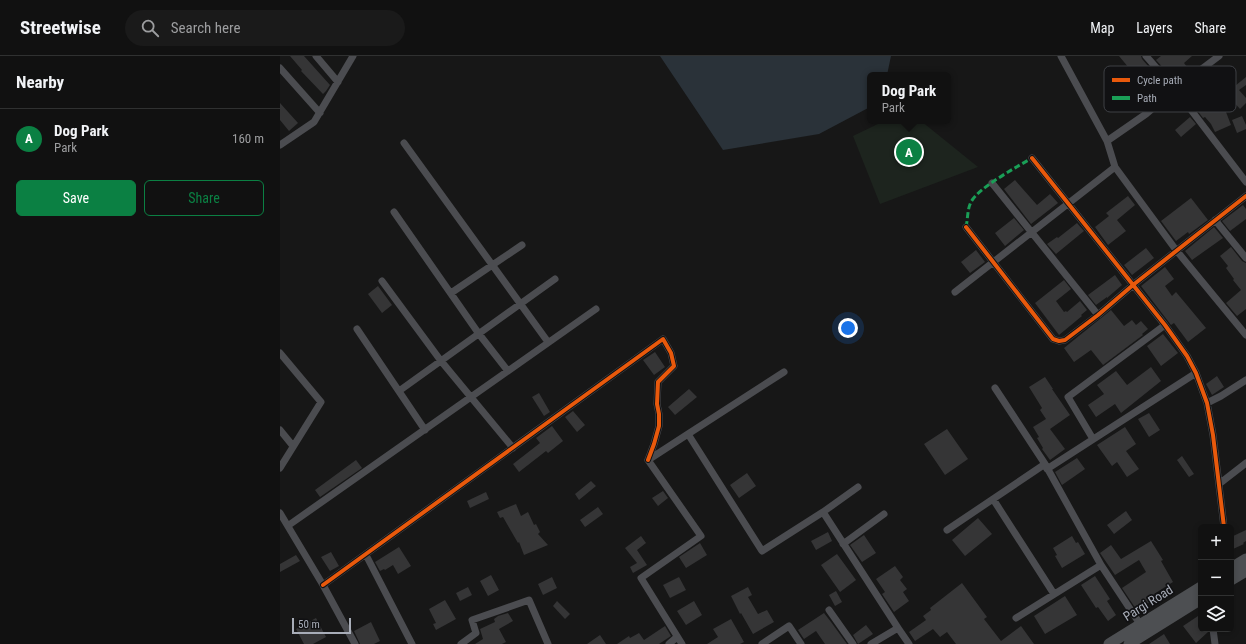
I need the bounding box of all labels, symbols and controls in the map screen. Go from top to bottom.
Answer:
search box [125,10,405,46]
text: Streetwise [20,16,101,39]
icon: search [139,17,161,39]
text: Search here [171,19,241,37]
text: Map [1090,20,1114,36]
text: Layers [1136,20,1173,36]
text: Share [1195,20,1226,36]
legend [1104,66,1236,112]
text: Nearby [16,72,64,92]
popup [867,72,951,124]
text: Cycle path [1137,74,1182,87]
text: Dog Park [882,82,936,100]
text: Path [1137,92,1157,105]
text: Park [882,100,905,115]
text: Dog Park [54,122,109,140]
text: A [25,131,33,146]
text: 160 m [232,131,264,146]
pin: A [896,137,922,167]
text: Park [54,140,77,155]
button: Save [16,180,136,216]
button: Share [144,180,264,216]
your location [838,318,858,338]
map controls [1198,524,1234,632]
button: + [1198,524,1234,560]
button: − [1198,560,1234,596]
street label: Pargi Road [1120,582,1176,624]
button: layers [1198,596,1234,632]
scale bar [292,616,351,635]
text: 50 m [298,618,320,631]

